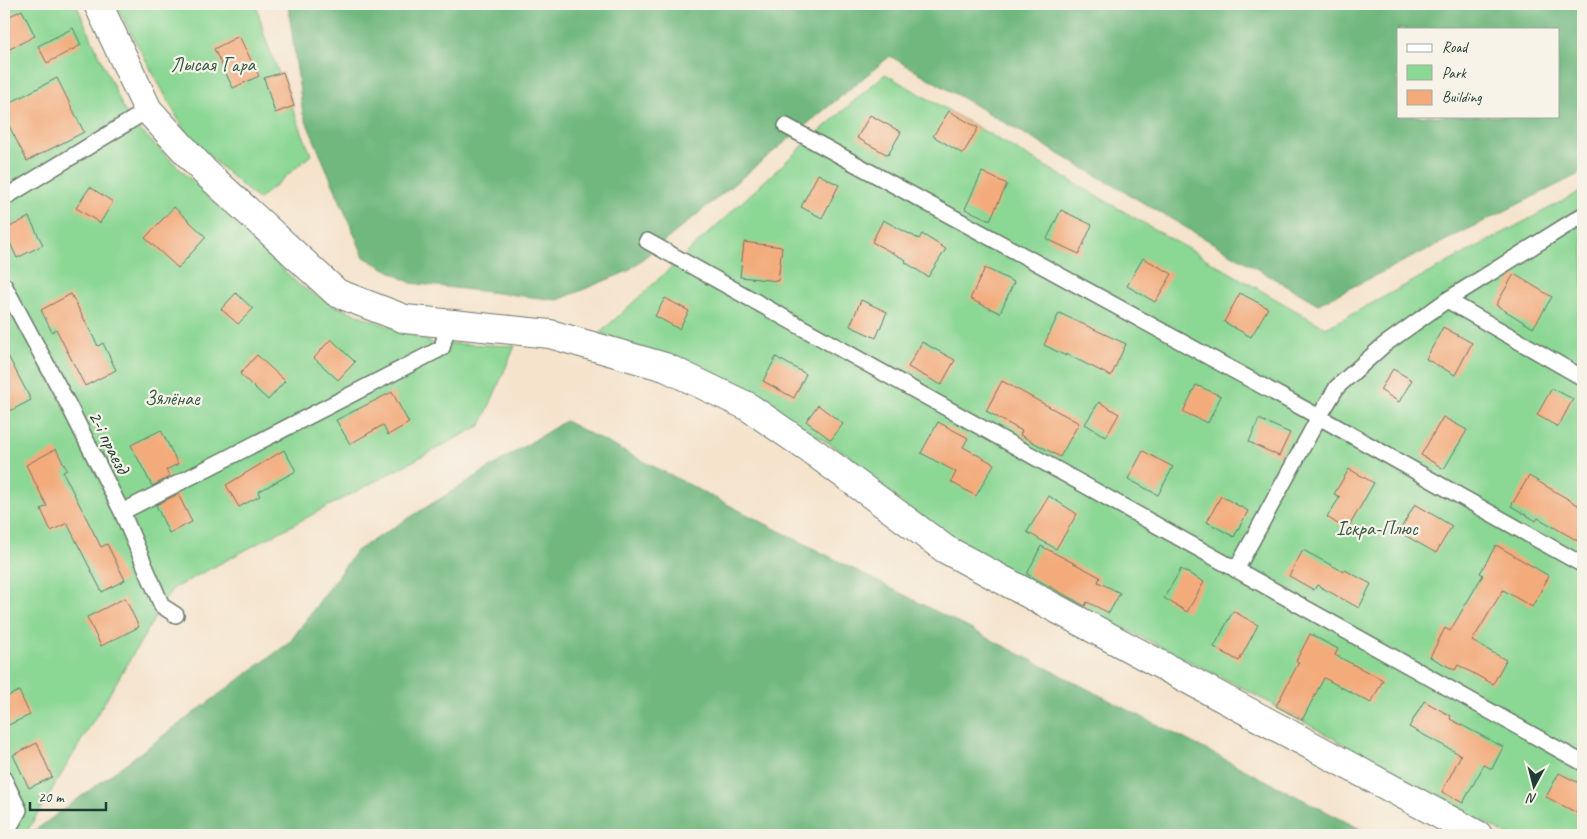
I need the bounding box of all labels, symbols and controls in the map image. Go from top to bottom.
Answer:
legend [1397,28,1560,118]
text: Road [1442,38,1469,57]
park label: Лысая Гара [171,52,256,77]
text: Park [1442,64,1467,83]
text: Building [1442,88,1482,107]
park label: Зялёнае [144,386,201,411]
street label: 2-і праезд [83,406,136,479]
park label: Іскра-Плюс [1336,516,1419,541]
north arrow [1510,762,1560,812]
scale bar [30,779,106,811]
text: 20 m [38,788,65,807]
text: N [1525,789,1538,807]

